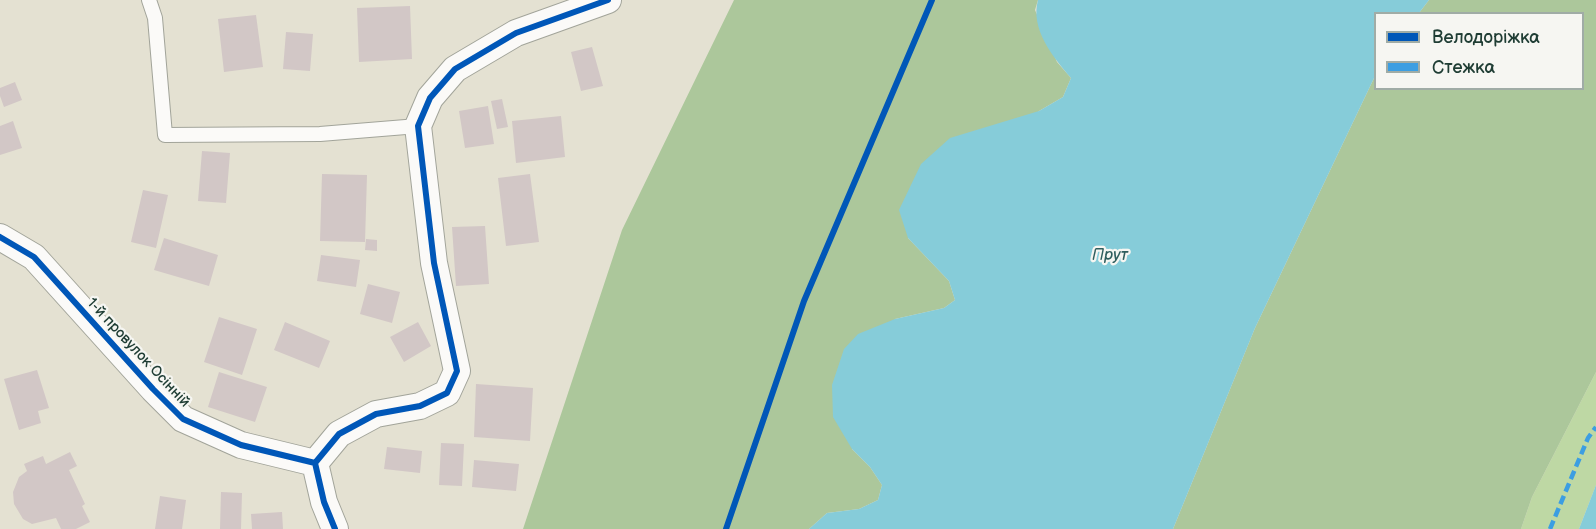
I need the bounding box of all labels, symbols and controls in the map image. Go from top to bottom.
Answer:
legend [1374,12,1584,90]
text: Велодоріжка [1432,27,1540,48]
text: Стежка [1432,57,1495,78]
water label: Прут [1092,246,1128,266]
street label: 1-й провулок Осінній [83,295,193,411]

